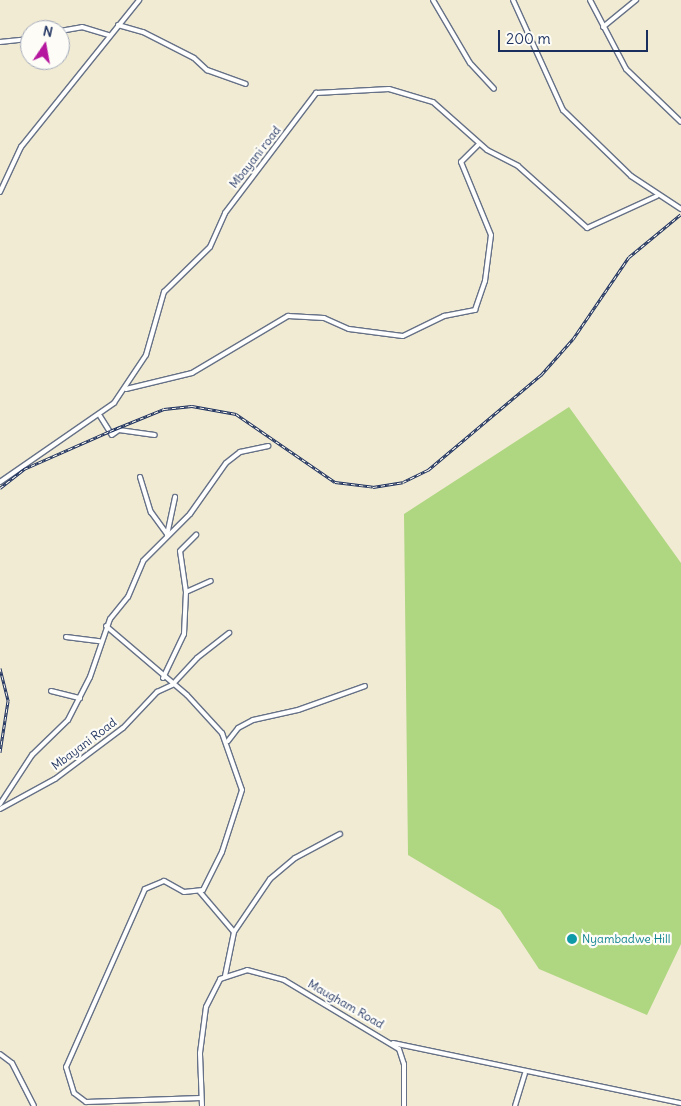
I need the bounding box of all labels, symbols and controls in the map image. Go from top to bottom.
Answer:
north arrow [20,20,70,70]
scale bar [501,20,651,52]
text: N [41,21,55,41]
text: 200 m [506,29,551,48]
street label: Mbayani road [226,123,284,191]
street label: Mbayani Road [49,715,119,773]
place label: Nyambadwe Hill [582,932,670,946]
marker: Nyambadwe Hill [566,933,578,945]
street label: Maugham Road [305,976,387,1032]

